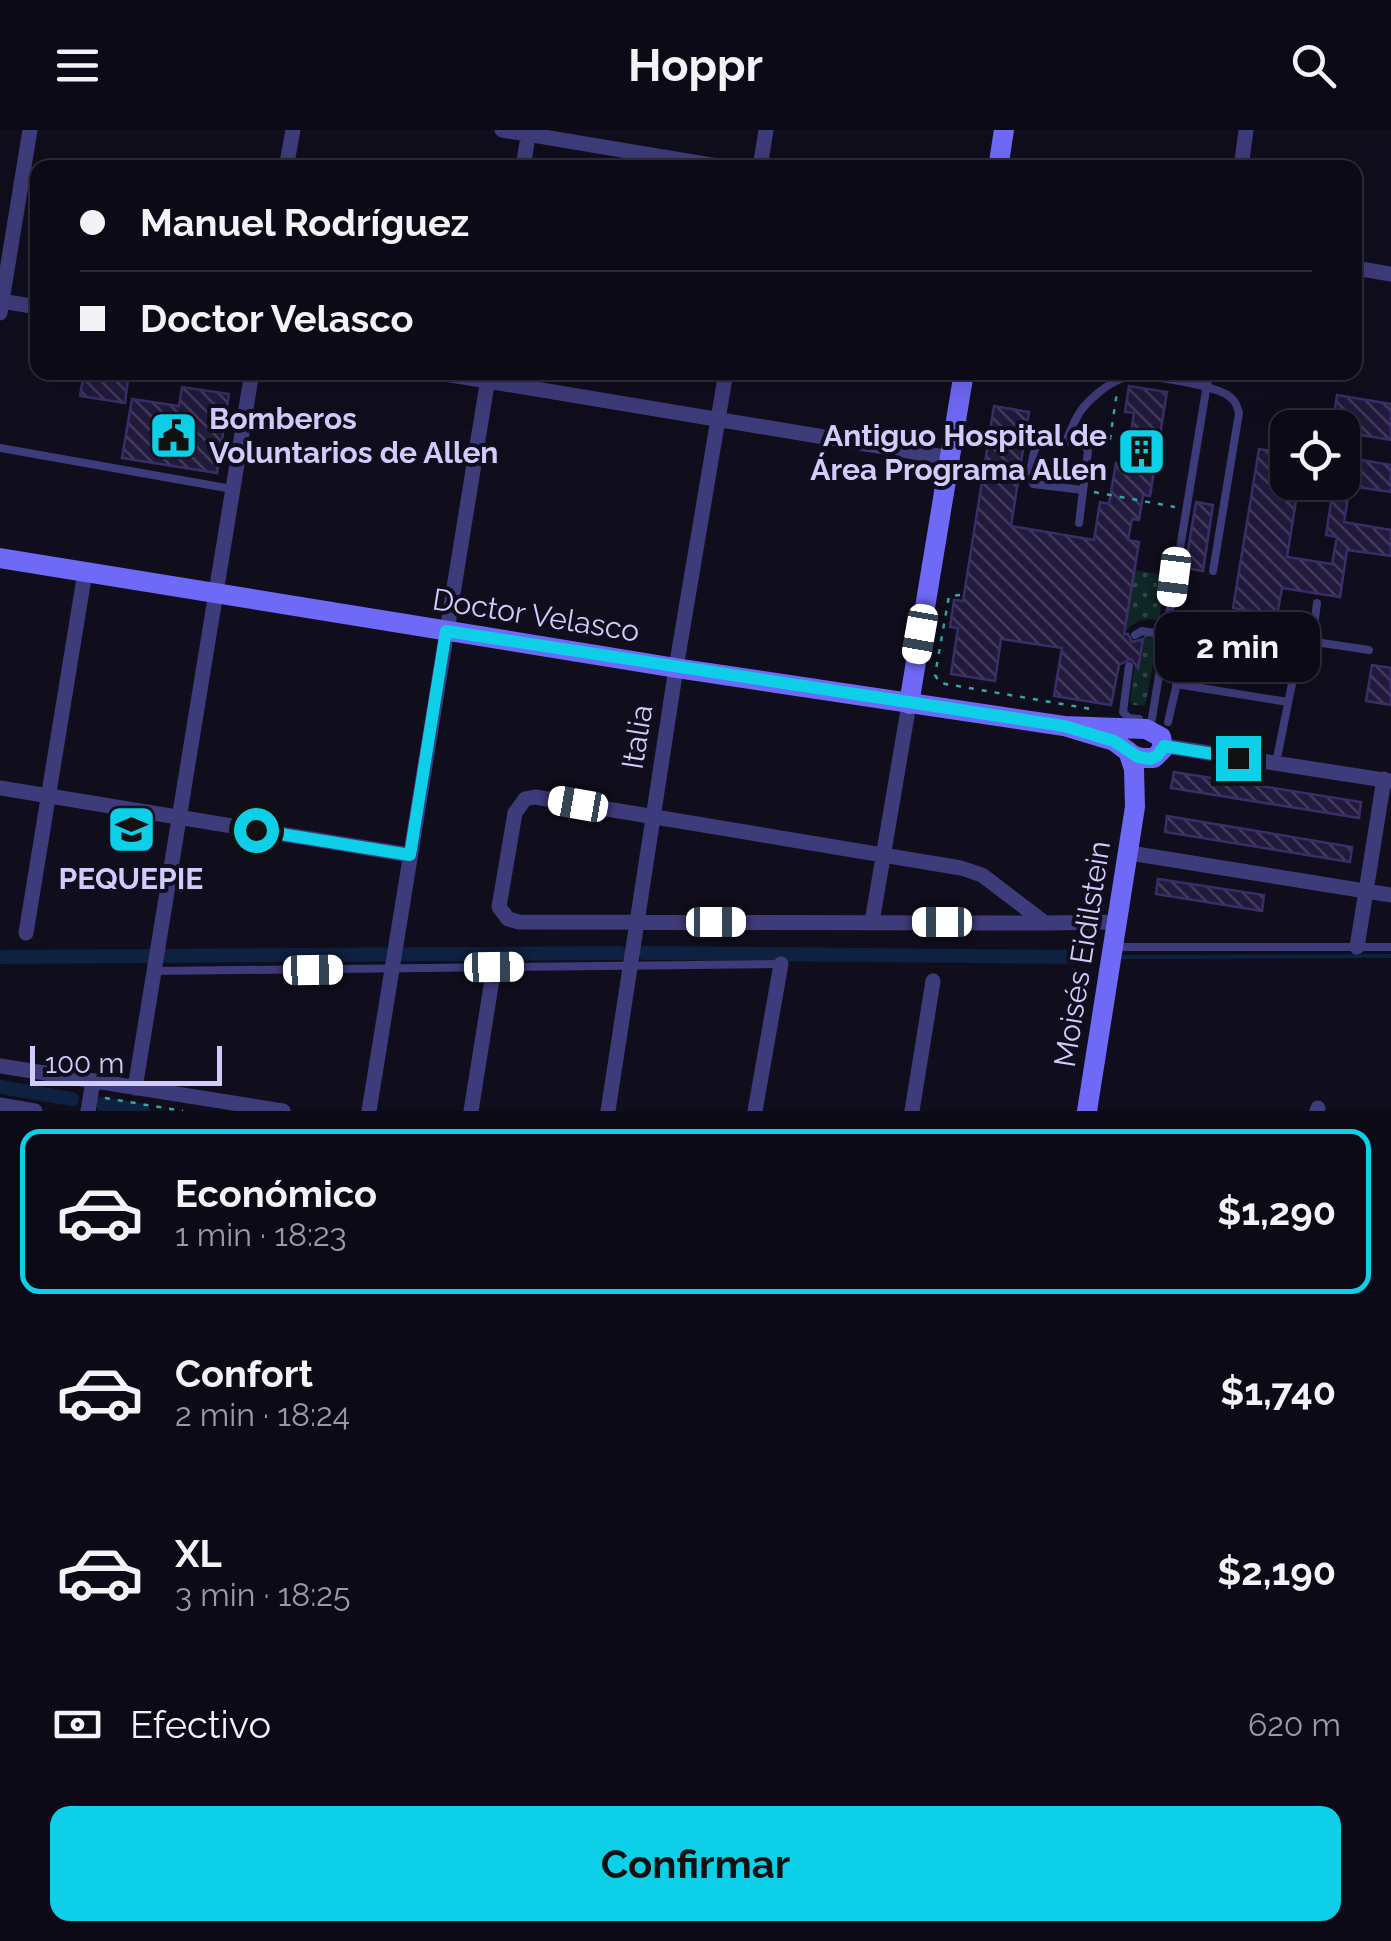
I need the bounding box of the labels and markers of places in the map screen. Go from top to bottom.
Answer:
place label: Bomberos Voluntarios de Allen [209,401,499,470]
public building icon: Bomberos Voluntarios de Allen [148,409,200,461]
place label: Antiguo Hospital de Área Programa Allen [810,418,1107,487]
building icon: Antiguo Hospital de Área Programa Allen [1116,426,1168,478]
school or university icon: PEQUEPIE [105,803,157,855]
place label: PEQUEPIE [59,861,203,896]

